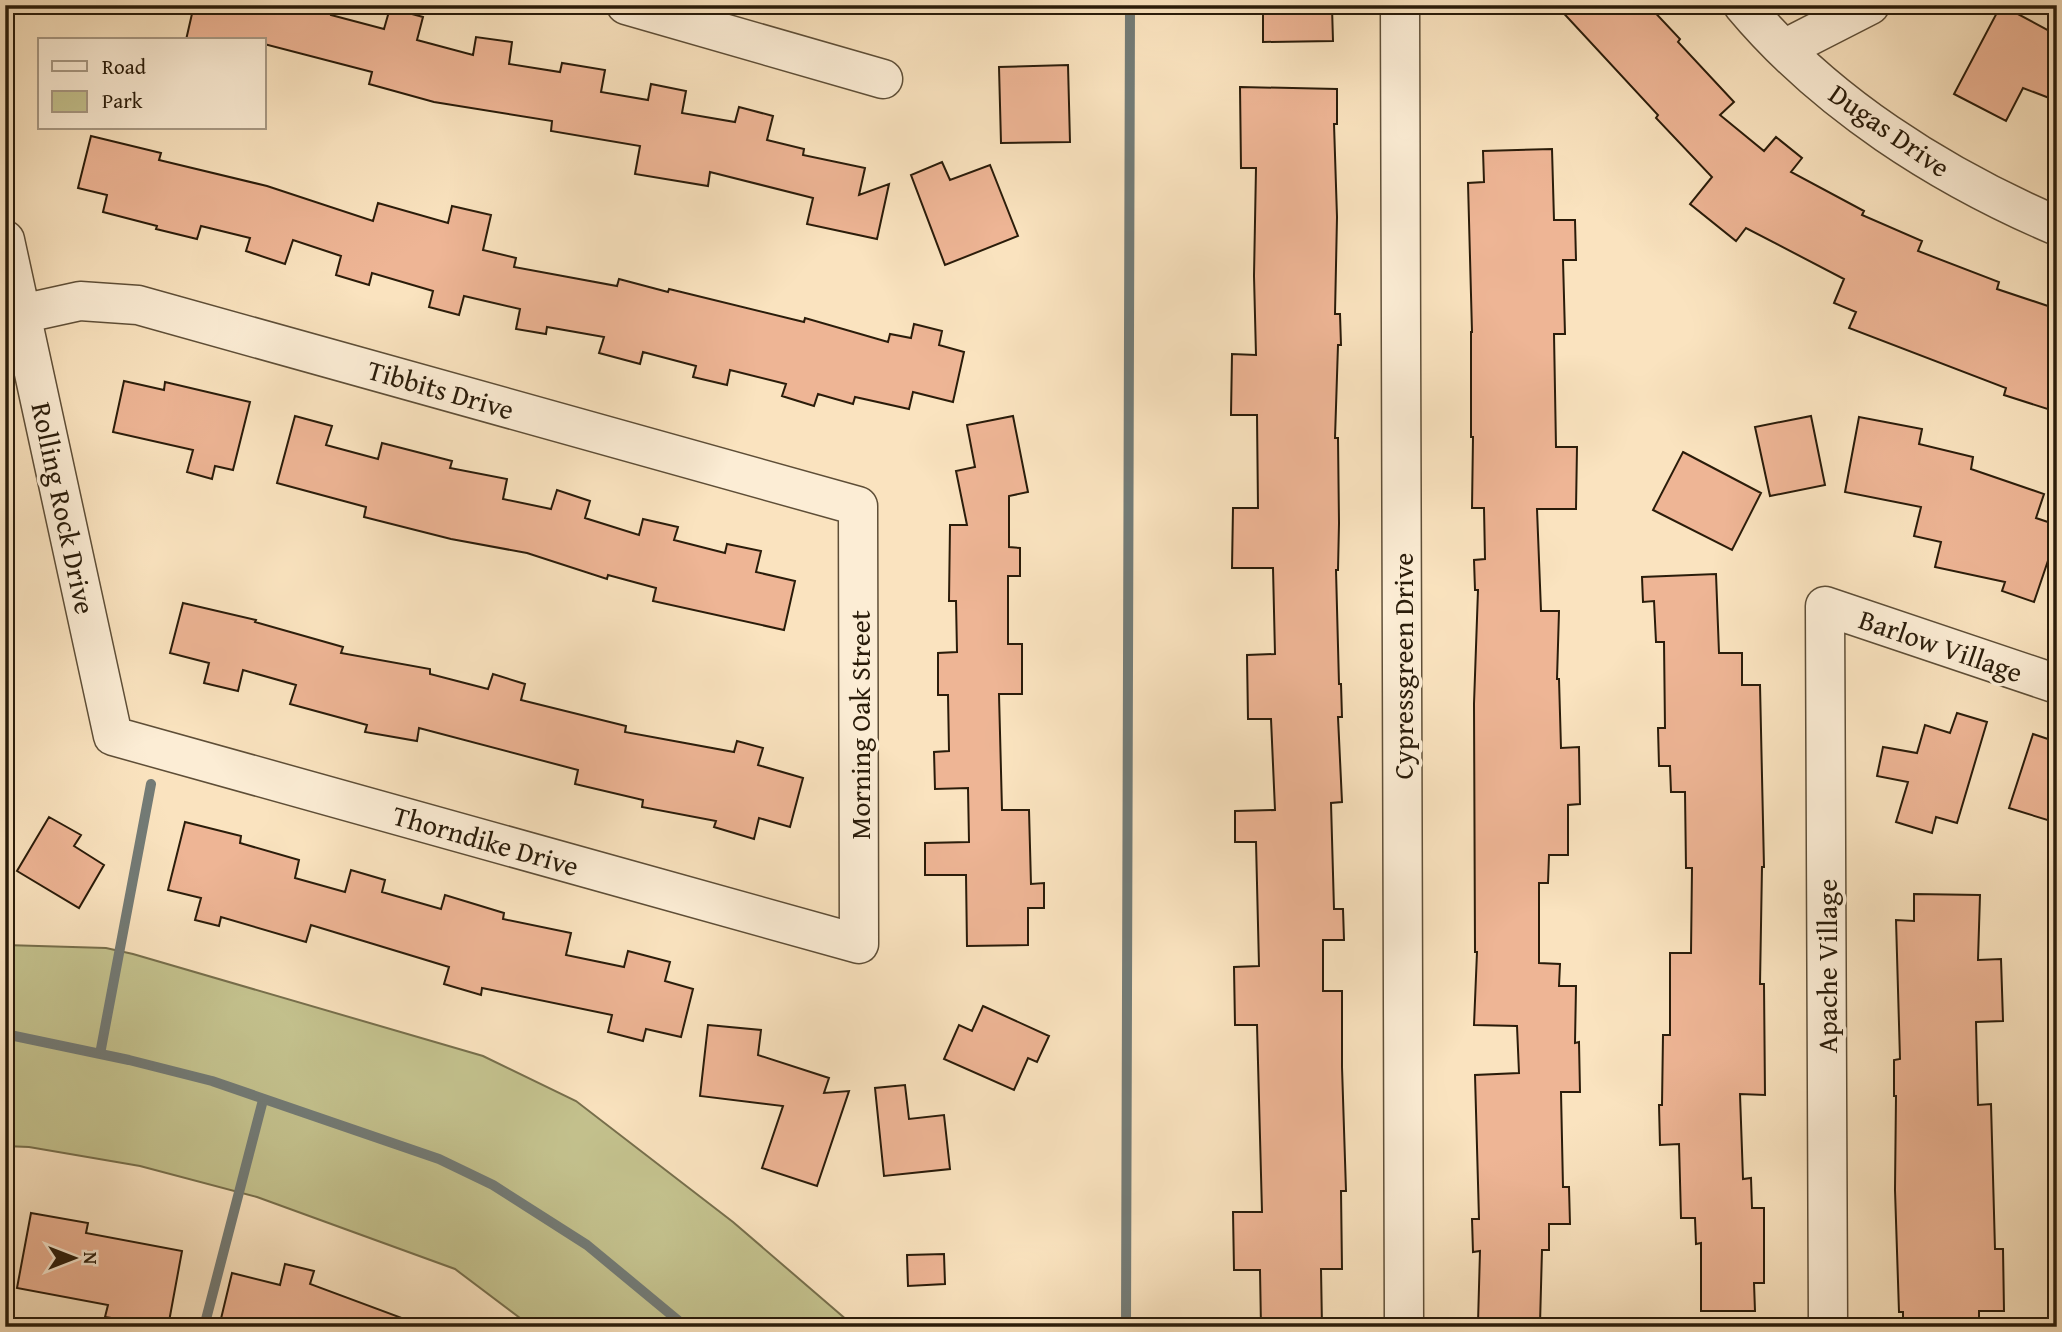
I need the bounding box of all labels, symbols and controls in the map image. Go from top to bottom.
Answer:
legend [38,38,266,130]
text: Road [102,51,147,82]
street label: Dugas Drive [1821,73,1959,187]
text: Park [102,85,143,116]
street label: Tibbits Drive [363,349,519,429]
street label: Rolling Rock Drive [22,398,106,618]
street label: Cypressgreen Drive [1382,553,1423,779]
street label: Barlow Village [1854,598,2028,692]
street label: Morning Oak Street [839,610,880,840]
street label: Thorndike Drive [388,794,584,886]
street label: Apache Village [1806,879,1847,1053]
north arrow [38,1224,108,1294]
text: N [77,1252,105,1265]

